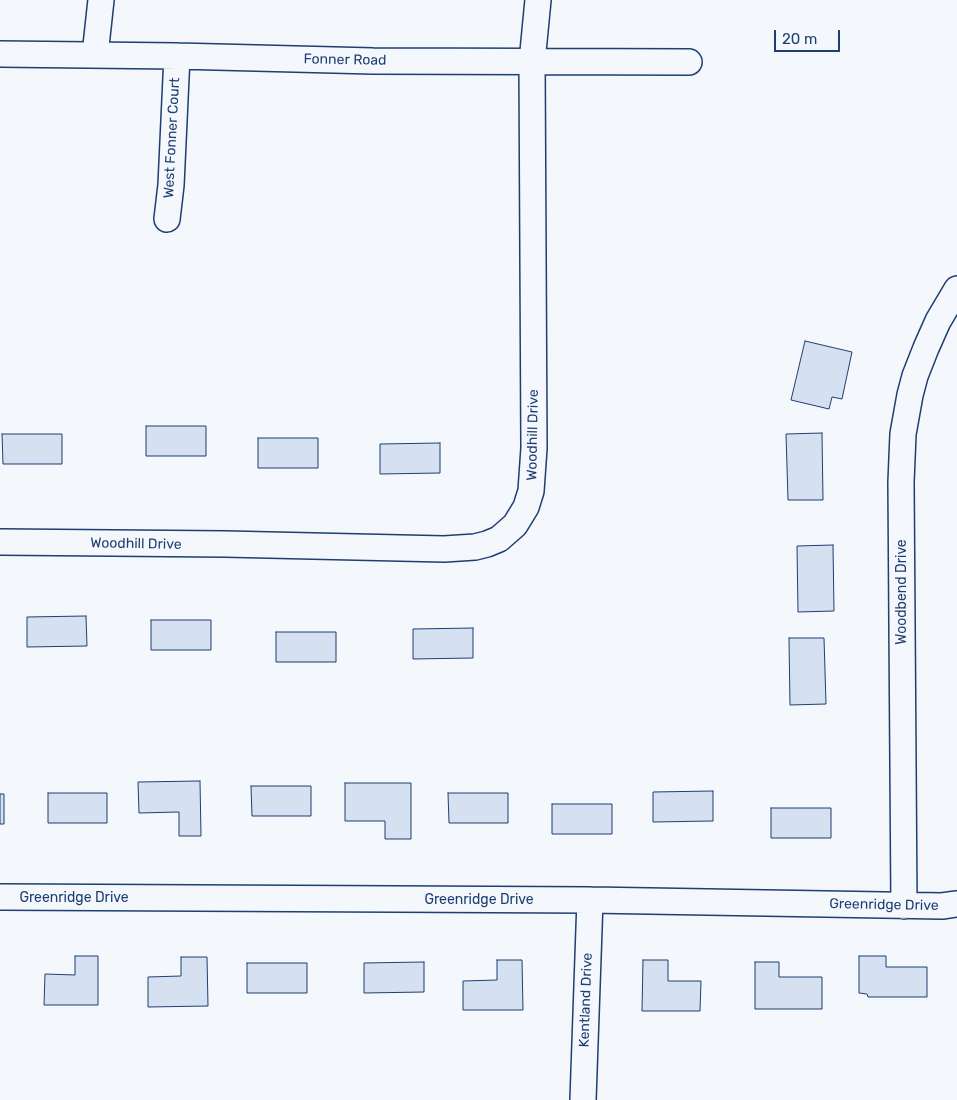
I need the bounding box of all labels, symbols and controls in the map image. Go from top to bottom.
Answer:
scale bar [777,20,843,52]
text: 20 m [782,30,817,48]
street label: Fonner Road [303,51,387,69]
street label: West Fonner Court [160,77,184,199]
street label: Woodhill Drive [524,389,542,481]
street label: Woodhill Drive [90,535,182,553]
street label: Woodbend Drive [894,539,910,645]
street label: Greenridge Drive [19,890,129,906]
street label: Greenridge Drive [424,892,534,908]
street label: Greenridge Drive [829,896,939,914]
street label: Kentland Drive [576,952,596,1048]

